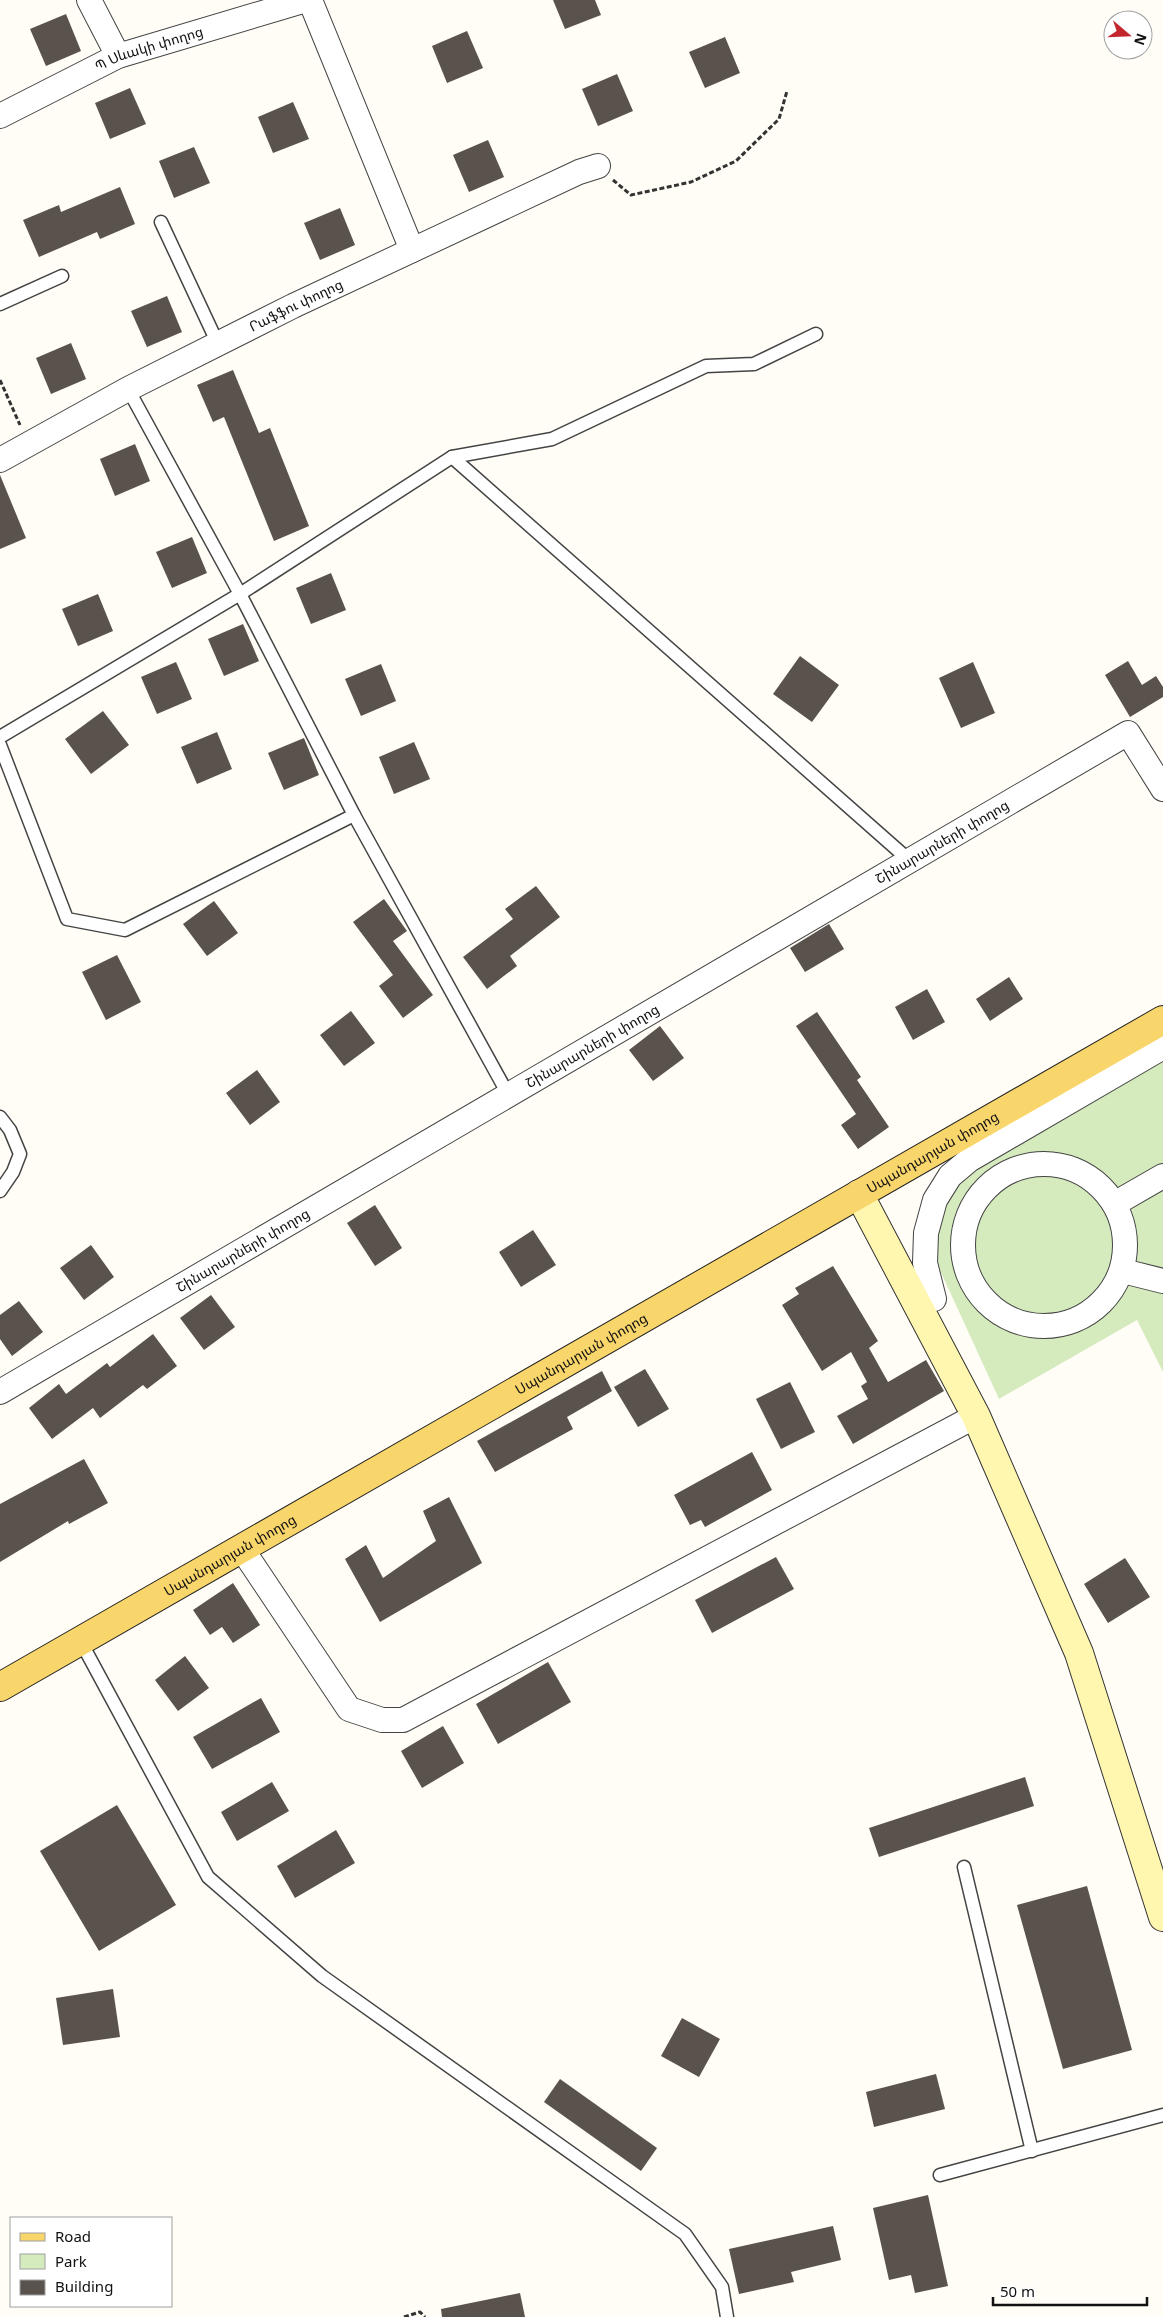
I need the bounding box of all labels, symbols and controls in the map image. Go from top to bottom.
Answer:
north arrow [1103,10,1153,60]
street label: Պ Սևակի փողոց [91,21,205,75]
text: N [1130,31,1152,48]
street label: Րաֆֆու փողոց [246,274,346,336]
street label: Շինարարների փողոց [871,795,1012,888]
street label: Շինարարների փողոց [522,999,662,1092]
street label: Սպանդարյան փողոց [863,1106,1002,1197]
street label: Շինարարների փողոց [172,1203,313,1296]
street label: Սպանդարյան փողոց [511,1308,650,1399]
street label: Սպանդարյան փողոց [160,1509,299,1600]
legend [10,2217,172,2307]
text: Road [55,2226,91,2246]
text: Park [55,2251,87,2271]
scale bar [993,2274,1147,2306]
text: Building [55,2276,113,2296]
text: 50 m [1000,2281,1035,2301]

